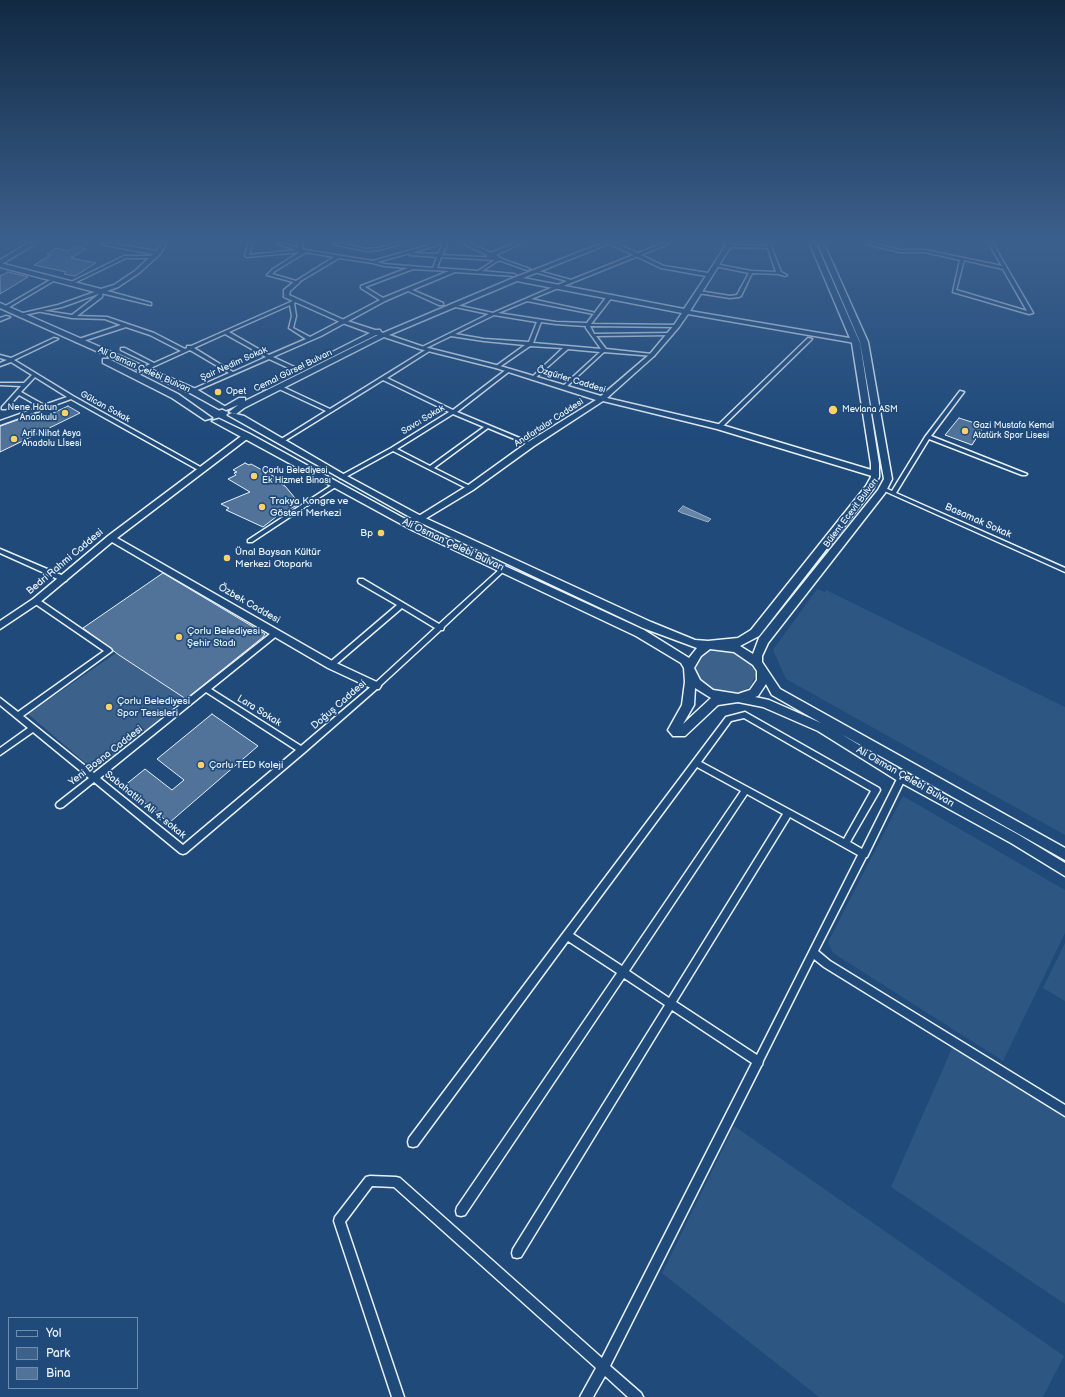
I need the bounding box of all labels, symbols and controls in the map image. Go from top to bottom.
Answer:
street label: Şair Nedim Sokak [199,344,269,384]
street label: Ali Osman Çelebi Bulvarı [96,345,192,395]
street label: Cemal Gürsel Bulvarı [252,347,334,395]
street label: Özgürler Caddesi [535,364,607,396]
marker: Opet [213,387,223,397]
place label: Opet [226,387,246,397]
street label: Gülcan Sokak [78,389,132,425]
street label: Anafartalar Caddesi [512,397,586,449]
place label: Nene Hatun Anaokulu [8,403,57,424]
street label: Savcı Sokak [399,403,447,437]
marker: Mevlana ASM [827,404,839,416]
place label: Mevlana ASM [842,405,898,415]
marker: Nene Hatun Anaokulu [60,408,70,418]
place label: Gazi Mustafa Kemal Atatürk Spor Lisesi [973,421,1054,442]
marker: Gazi Mustafa Kemal Atatürk Spor Lisesi [960,426,970,436]
place label: Arif Nihat Asya Anadolu Lİsesi [22,429,82,450]
marker: Arif Nihat Asya Anadolu Lİsesi [9,434,19,444]
place label: Çorlu Belediyesi Ek Hizmet Binası [262,466,331,487]
marker: Çorlu Belediyesi Ek Hizmet Binası [249,471,259,481]
street label: Bülent Ecevit Bulvarı [821,476,881,550]
place label: Trakya Kongre ve Gösteri Merkezi [270,495,348,518]
street label: Basamak Sokak [943,501,1013,541]
marker: Trakya Kongre ve Gösteri Merkezi [257,502,267,512]
street label: Ali Osman Çelebi Bulvarı [400,516,506,574]
street label: Bedri Rahmi Caddesi [24,526,106,598]
place label: Bp [360,527,373,539]
marker: Bp [376,528,386,538]
place label: Ünal Baysan Kültür Merkezi Otoparkı [235,546,321,570]
marker: Ünal Baysan Kültür Merkezi Otoparkı [222,553,232,563]
street label: Özbek Caddesi [216,581,282,627]
place label: Çorlu Belediyesi Şehir Stadı [187,625,260,648]
marker: Çorlu Belediyesi Şehir Stadı [174,632,184,642]
street label: Doğuş Caddesi [309,678,369,732]
street label: Lara Sokak [235,693,283,729]
place label: Çorlu Belediyesi Spor Tesisleri [117,695,190,718]
marker: Çorlu Belediyesi Spor Tesisleri [104,702,114,712]
street label: Yeni Bosna Caddesi [67,723,145,789]
street label: Ali Osman Çelebi Bulvarı [854,744,956,810]
place label: Çorlu TED Koleji [209,759,283,771]
marker: Çorlu TED Koleji [196,760,206,770]
street label: Sabahattin Ali 4. sokak [102,769,188,841]
legend [8,1317,138,1389]
text: Yol [46,1326,61,1341]
text: Park [46,1346,70,1361]
text: Bina [46,1366,71,1381]

